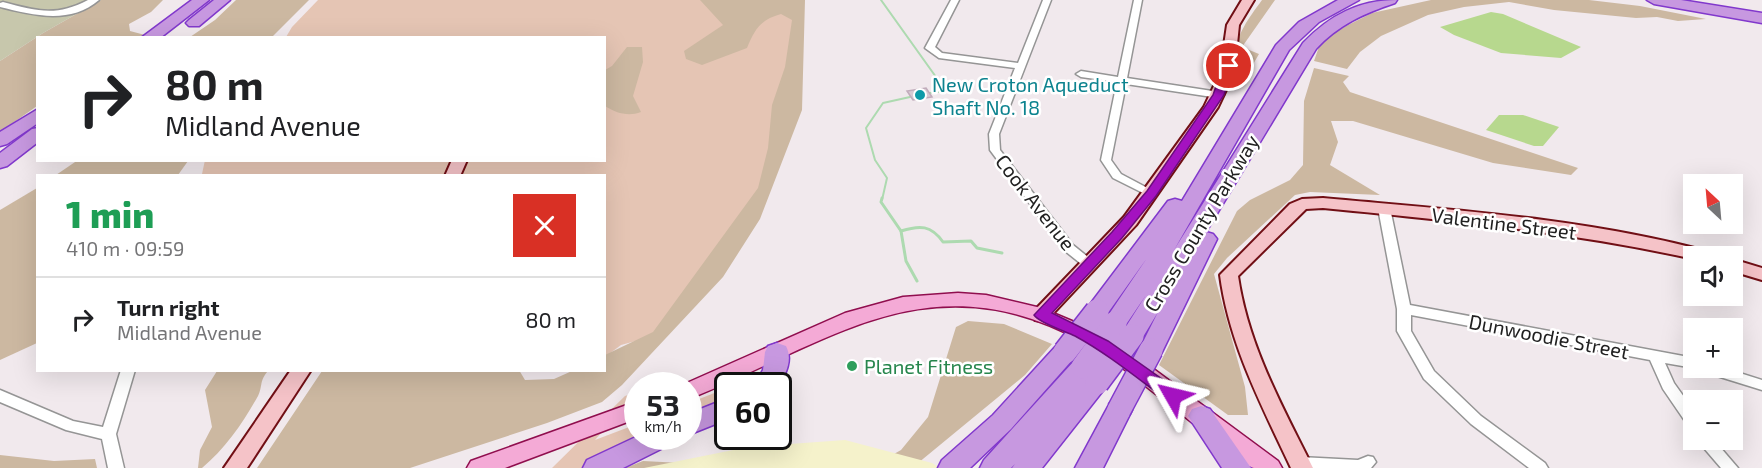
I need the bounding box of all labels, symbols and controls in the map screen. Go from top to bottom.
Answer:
pin [1203,40,1254,91]
icon: arrive [1212,49,1245,82]
text: 80 m [165,58,264,108]
icon: right [66,60,144,138]
place label: New Croton Aqueduct Shaft No. 18 [932,72,1129,119]
marker: New Croton Aqueduct Shaft No. 18 [913,88,927,102]
text: Midland Avenue [165,109,361,141]
street label: Cross County Parkway [1139,130,1264,316]
street label: Cook Avenue [991,149,1081,255]
north arrow [1683,174,1743,234]
map controls [1683,174,1743,450]
text: 1 min [66,192,154,235]
button: close [513,194,576,257]
street label: Valentine Street [1430,202,1578,244]
text: 410 m · 09:59 [66,236,184,260]
button: sound [1683,246,1743,306]
text: Turn right [117,294,219,320]
icon: right [66,303,99,336]
text: 80 m [525,306,576,332]
street label: Dunwoodie Street [1467,309,1631,363]
button: + [1683,318,1743,378]
text: Midland Avenue [117,320,262,344]
place label: Planet Fitness [864,354,993,378]
marker: Planet Fitness [845,359,859,373]
position arrow [1141,364,1205,428]
speed limit sign: 60 [714,372,792,450]
text: 53 [646,386,680,422]
button: − [1683,390,1743,450]
text: km/h [644,417,682,435]

